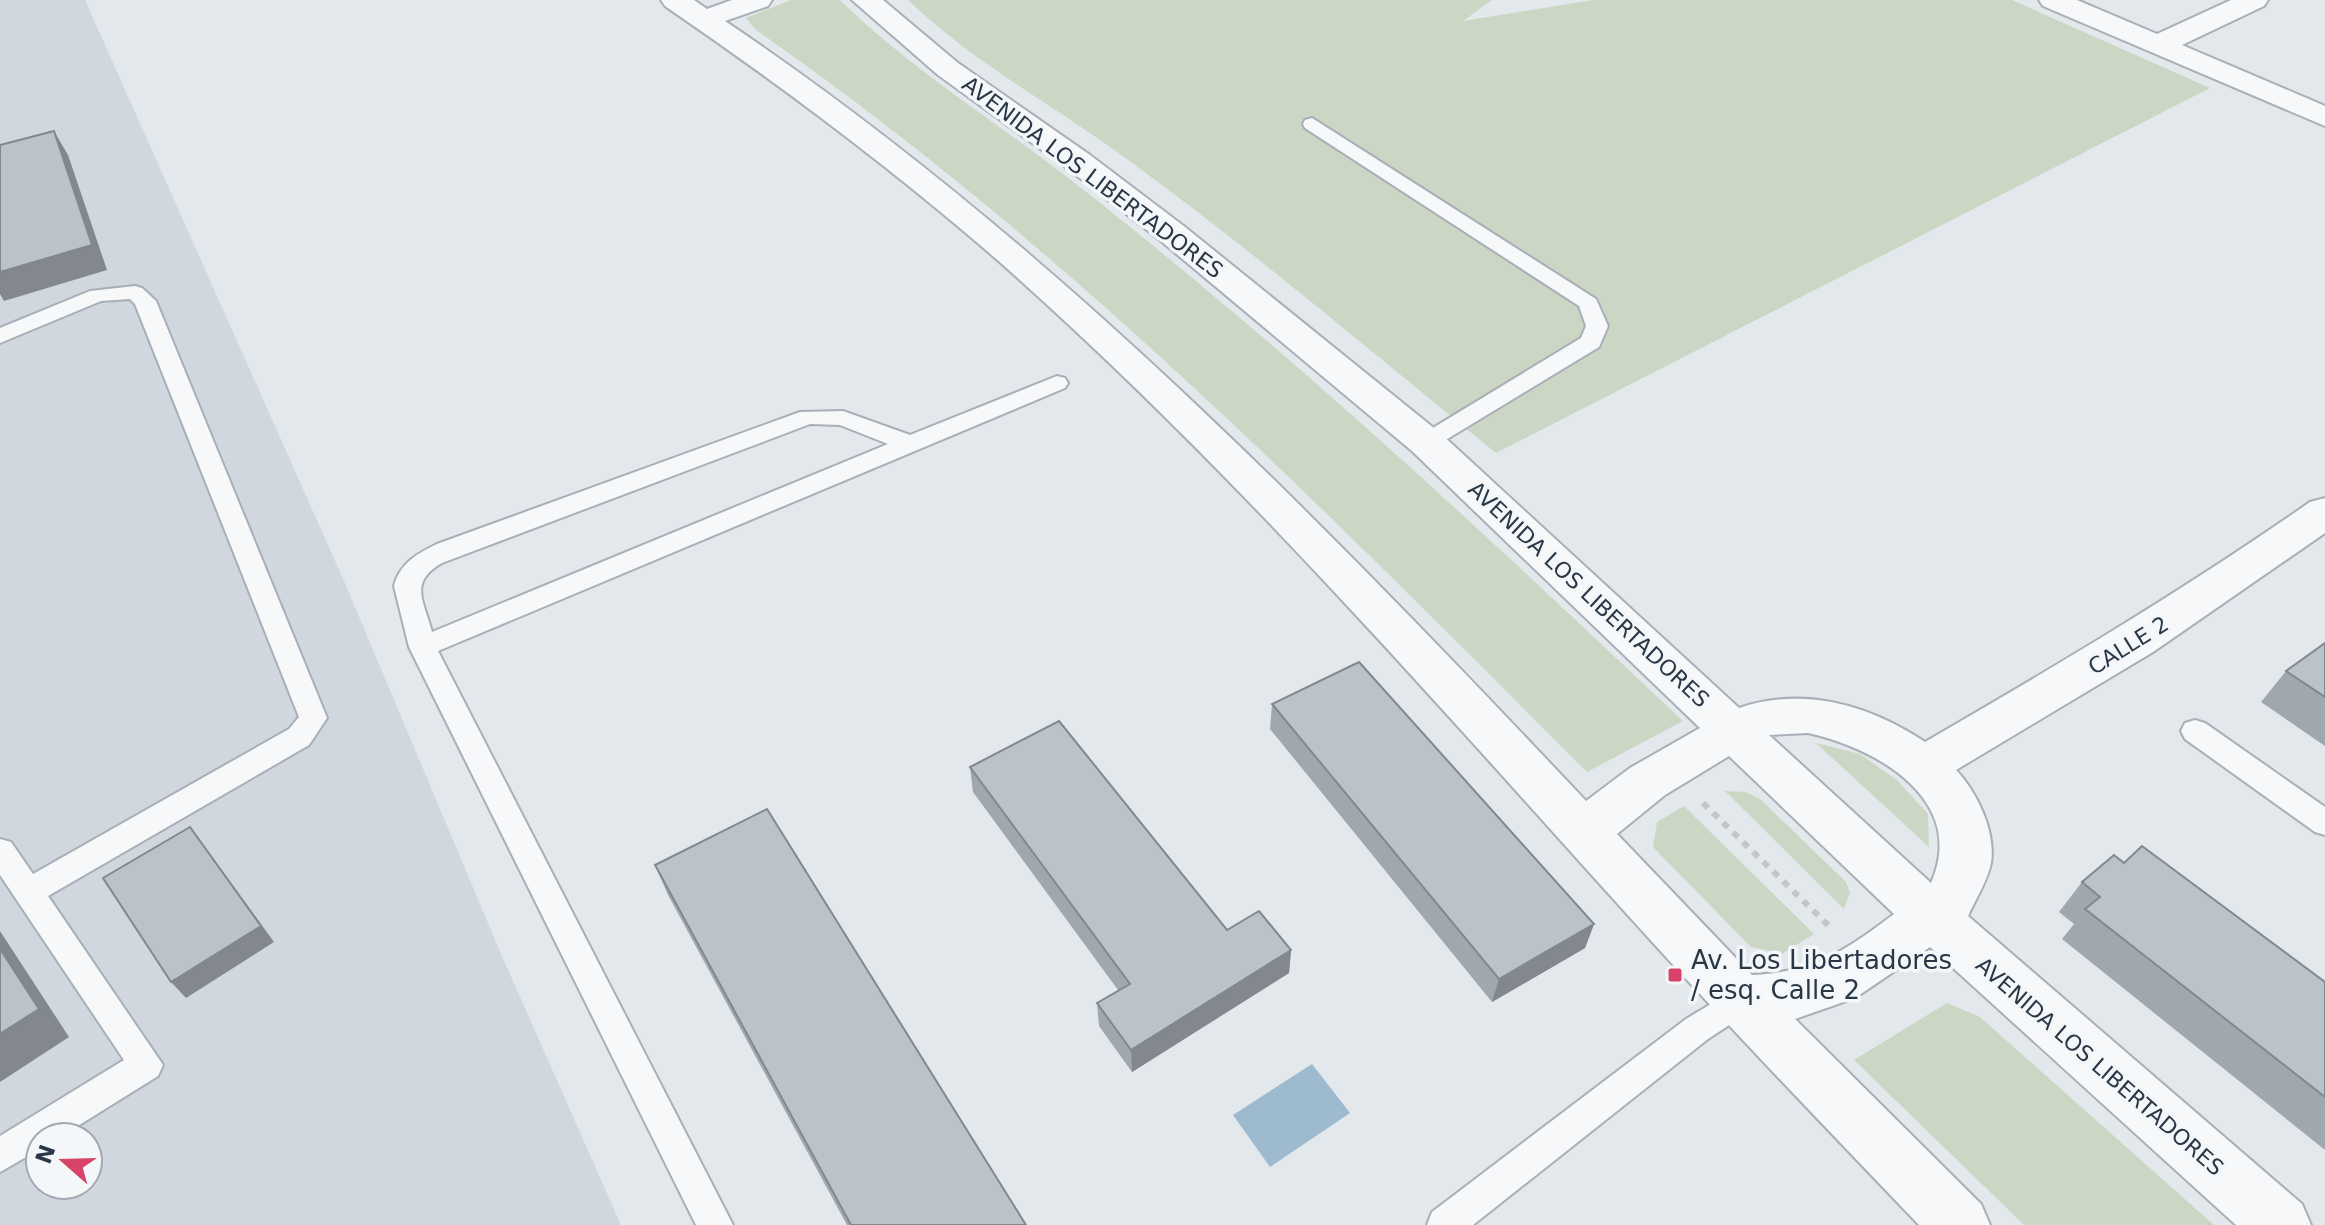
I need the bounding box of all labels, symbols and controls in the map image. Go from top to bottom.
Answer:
street label: AVENIDA LOS LIBERTADORES [958,71,1228,284]
street label: AVENIDA LOS LIBERTADORES [1463,476,1714,712]
street label: CALLE 2 [2084,611,2173,680]
place label: Av. Los Libertadores / esq. Calle 2 [1691,945,1952,1005]
street label: AVENIDA LOS LIBERTADORES [1971,952,2228,1181]
marker: Av. Los Libertadores / esq. Calle 2 [1666,966,1684,984]
north arrow [24,1121,104,1201]
text: N [31,1141,61,1167]

